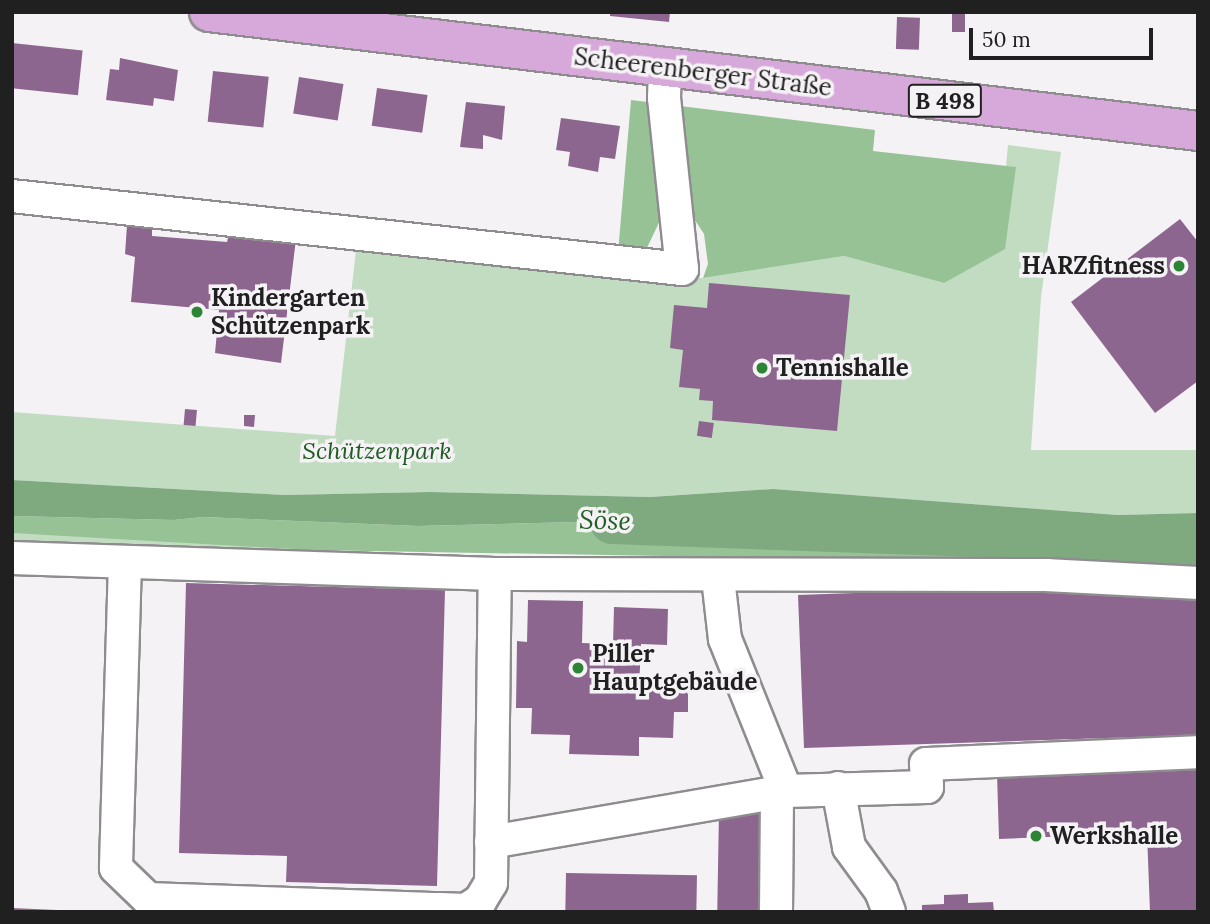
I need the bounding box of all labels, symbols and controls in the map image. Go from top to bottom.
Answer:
scale bar [972,14,1156,58]
text: 50 m [982,26,1031,53]
street label: Scheerenberger Straße [573,42,833,102]
road number: B 498 [906,82,984,120]
place label: HARZfitness [1022,252,1165,280]
marker: HARZfitness [1171,258,1187,274]
place label: Kindergarten Schützenpark [211,284,370,340]
marker: Kindergarten Schützenpark [189,304,205,320]
place label: Tennishalle [776,354,909,382]
marker: Tennishalle [754,360,770,376]
park label: Schützenpark [302,437,452,465]
water label: Söse [579,504,631,536]
place label: Piller Hauptgebäude [592,640,757,696]
marker: Piller Hauptgebäude [570,660,586,676]
place label: Werkshalle [1050,822,1178,850]
marker: Werkshalle [1028,828,1044,844]

